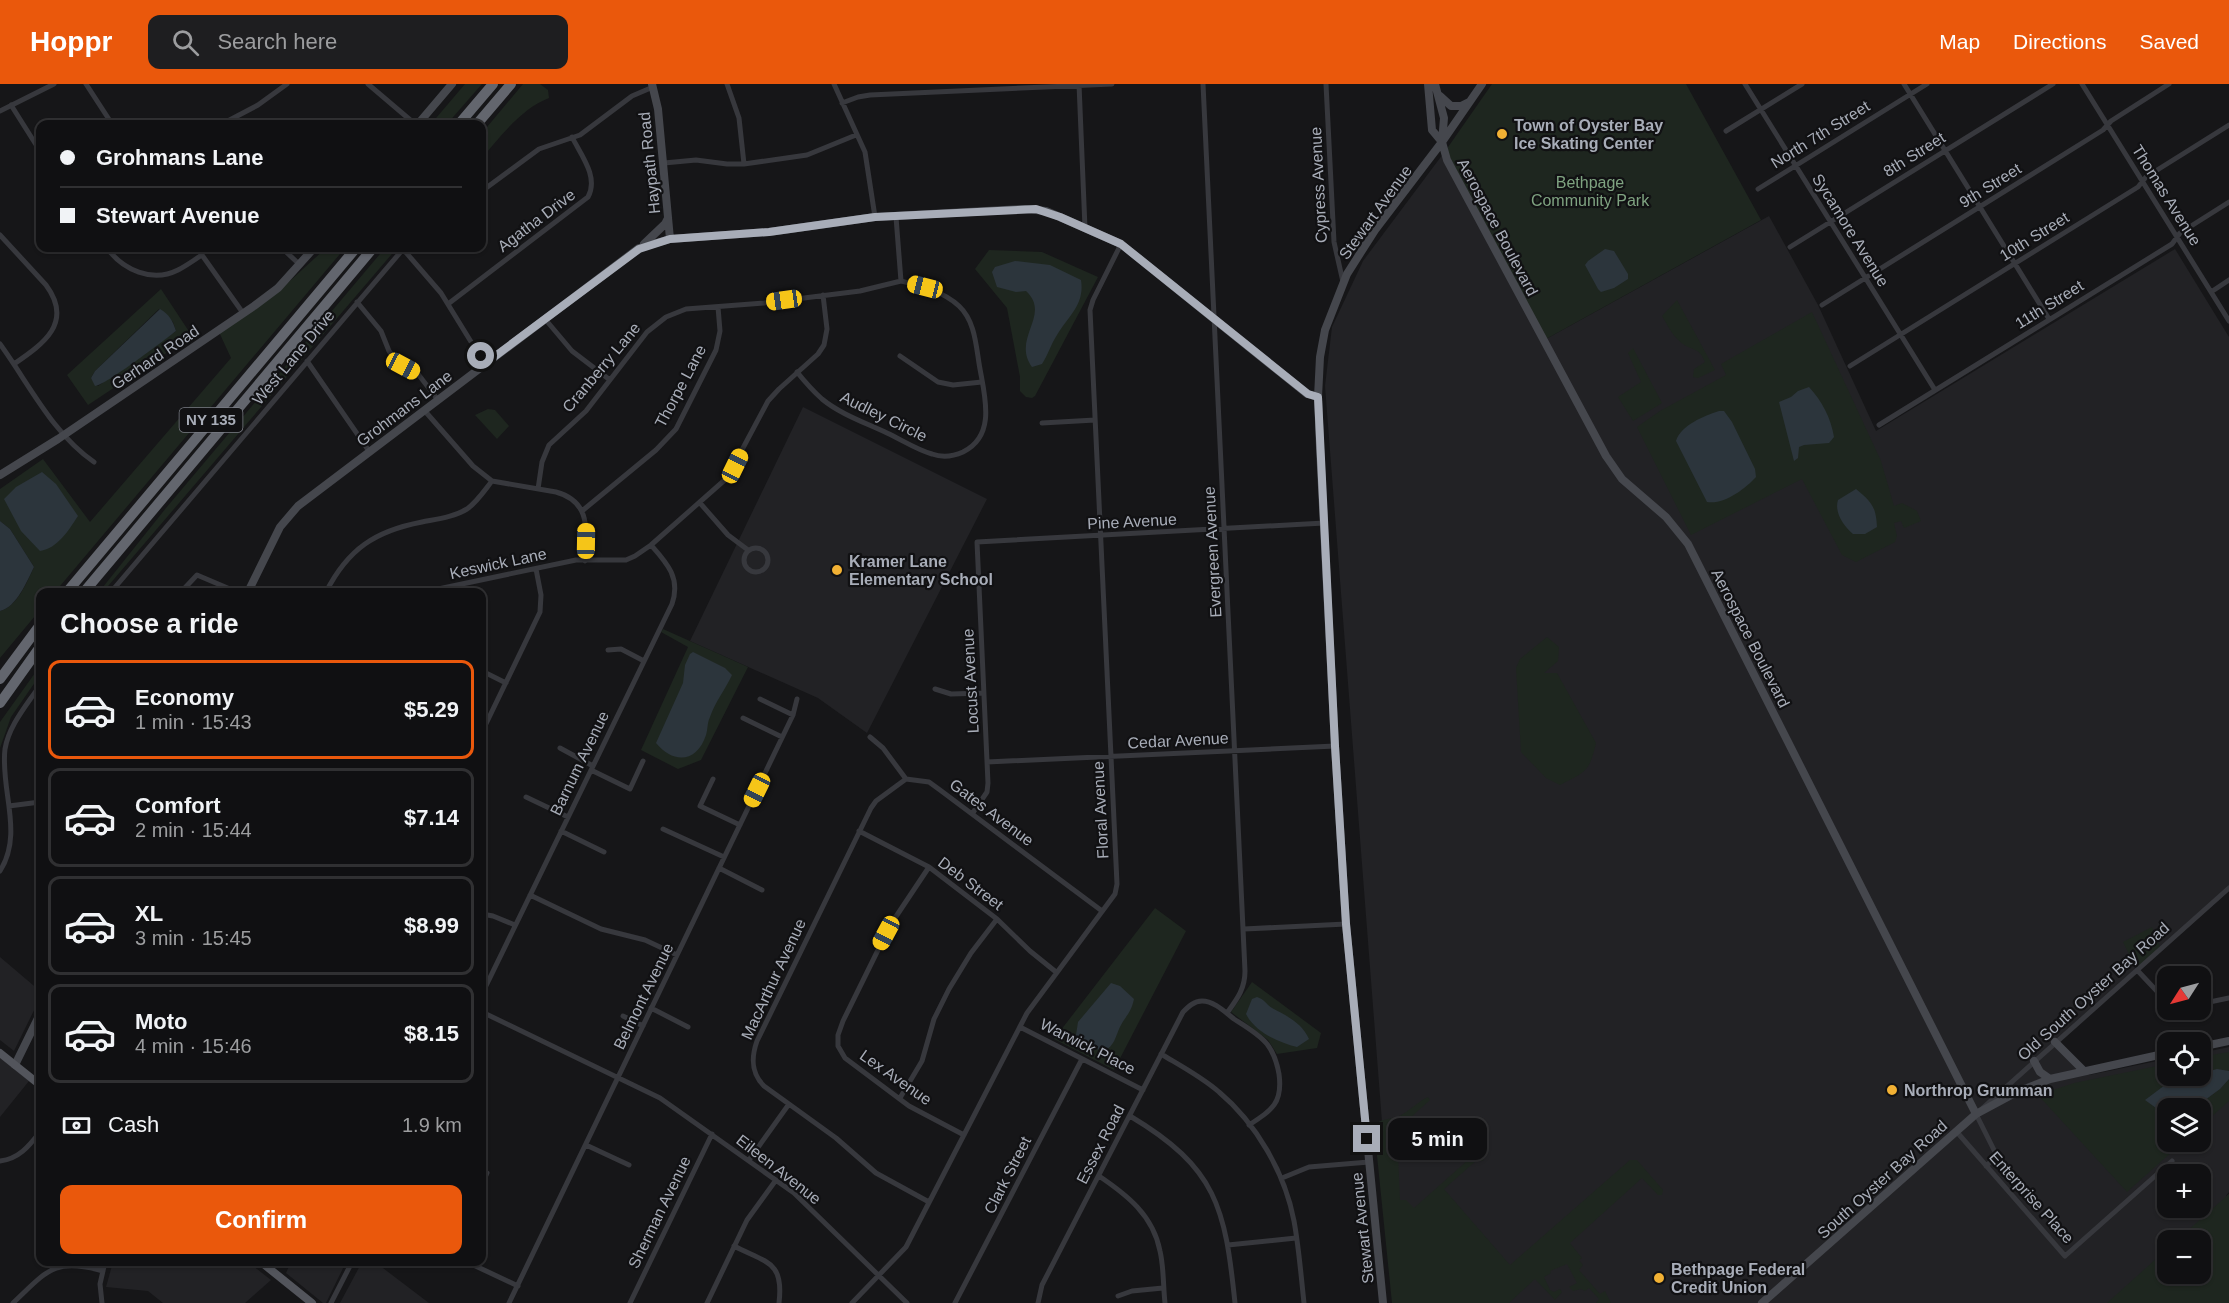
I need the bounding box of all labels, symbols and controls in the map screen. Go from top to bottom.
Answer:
search box [148,15,568,69]
text: Hoppr [30,26,112,57]
icon: search [169,26,202,59]
text: Search here [217,29,337,54]
text: Map [1939,30,1980,53]
text: Directions [2013,30,2106,53]
text: Saved [2139,30,2199,53]
street label: North 7th Street [1768,97,1873,172]
street label: Haypath Road [636,111,663,215]
place label: Town of Oyster Bay Ice Skating Center [1514,117,1663,152]
street label: Cypress Avenue [1307,126,1330,243]
marker: Town of Oyster Bay Ice Skating Center [1495,127,1509,141]
street label: 8th Street [1880,129,1949,180]
street label: Thomas Avenue [2129,142,2204,249]
text: Grohmans Lane [96,145,263,170]
street label: Aerospace Boulevard [1454,156,1541,299]
street label: 9th Street [1956,160,2025,211]
street label: Stewart Avenue [1336,162,1415,263]
street label: Sycamore Avenue [1809,171,1892,290]
park label: Bethpage Community Park [1531,174,1650,209]
street label: Agatha Drive [494,186,578,255]
text: Stewart Avenue [96,203,259,228]
street label: 10th Street [1997,208,2072,264]
car [905,274,945,300]
street label: 11th Street [2012,276,2087,332]
car [765,289,803,311]
street label: West Lane Drive [249,307,338,408]
street label: Cranberry Lane [559,319,644,415]
street label: Gerhard Road [108,322,202,393]
route start [467,342,494,369]
street label: Thorpe Lane [652,342,709,430]
car [383,350,423,382]
street label: Grohmans Lane [353,367,455,450]
street label: Audley Circle [838,388,930,445]
road number: NY 135 [180,408,242,432]
car [719,446,751,486]
street label: Evergreen Avenue [1201,486,1224,618]
street label: Pine Avenue [1087,511,1177,532]
car [577,523,595,559]
street label: Keswick Lane [448,545,548,582]
place label: Kramer Lane Elementary School [849,553,993,588]
marker: Kramer Lane Elementary School [830,563,844,577]
street label: Aerospace Boulevard [1708,566,1793,710]
text: Choose a ride [60,609,239,639]
street label: Locust Avenue [959,628,982,734]
icon: car [63,683,117,737]
text: Economy [135,685,234,710]
text: $5.29 [404,697,459,722]
street label: Barnum Avenue [547,708,612,818]
text: 1 min · 15:43 [135,711,252,733]
street label: Cedar Avenue [1127,729,1229,752]
street label: Floral Avenue [1089,761,1112,859]
car [741,770,773,810]
street label: Gates Avenue [947,775,1037,849]
icon: car [63,791,117,845]
text: Comfort [135,793,221,818]
text: $7.14 [404,805,459,830]
text: 2 min · 15:44 [135,819,252,841]
street label: Deb Street [935,854,1007,914]
icon: car [63,899,117,953]
text: XL [135,901,163,926]
text: $8.99 [404,913,459,938]
car [870,913,902,953]
street label: MacArthur Avenue [738,916,809,1042]
street label: Old South Oyster Bay Road [2014,919,2172,1064]
text: 3 min · 15:45 [135,927,252,949]
street label: Belmont Avenue [610,940,677,1052]
north arrow [2157,966,2211,1020]
map controls [2157,966,2211,1284]
icon: car [63,1007,117,1061]
text: Moto [135,1009,188,1034]
street label: Warwick Place [1037,1015,1138,1078]
text: $8.15 [404,1021,459,1046]
button: locate [2157,1032,2211,1086]
text: 4 min · 15:46 [135,1035,252,1057]
street label: Lex Avenue [857,1047,935,1108]
place label: Northrop Grumman [1904,1082,2052,1099]
marker: Northrop Grumman [1885,1083,1899,1097]
button: layers [2157,1098,2211,1152]
street label: Essex Road [1073,1102,1128,1187]
icon: cash [60,1109,93,1142]
text: Cash [108,1112,159,1137]
text: 1.9 km [402,1114,462,1136]
street label: South Oyster Bay Road [1814,1117,1950,1242]
callout: 5 min [1388,1118,1487,1160]
route end [1353,1125,1380,1152]
text: 5 min [1411,1128,1464,1150]
street label: Eileen Avenue [733,1131,824,1208]
street label: Clark Street [981,1133,1034,1217]
street label: Enterprise Place [1986,1148,2077,1247]
street label: Sherman Avenue [625,1153,694,1271]
button: + [2157,1164,2211,1218]
street label: Stewart Avenue [1348,1171,1377,1284]
button: Confirm [60,1185,462,1254]
button: − [2157,1230,2211,1284]
place label: Bethpage Federal Credit Union [1671,1261,1805,1296]
marker: Bethpage Federal Credit Union [1652,1271,1666,1285]

